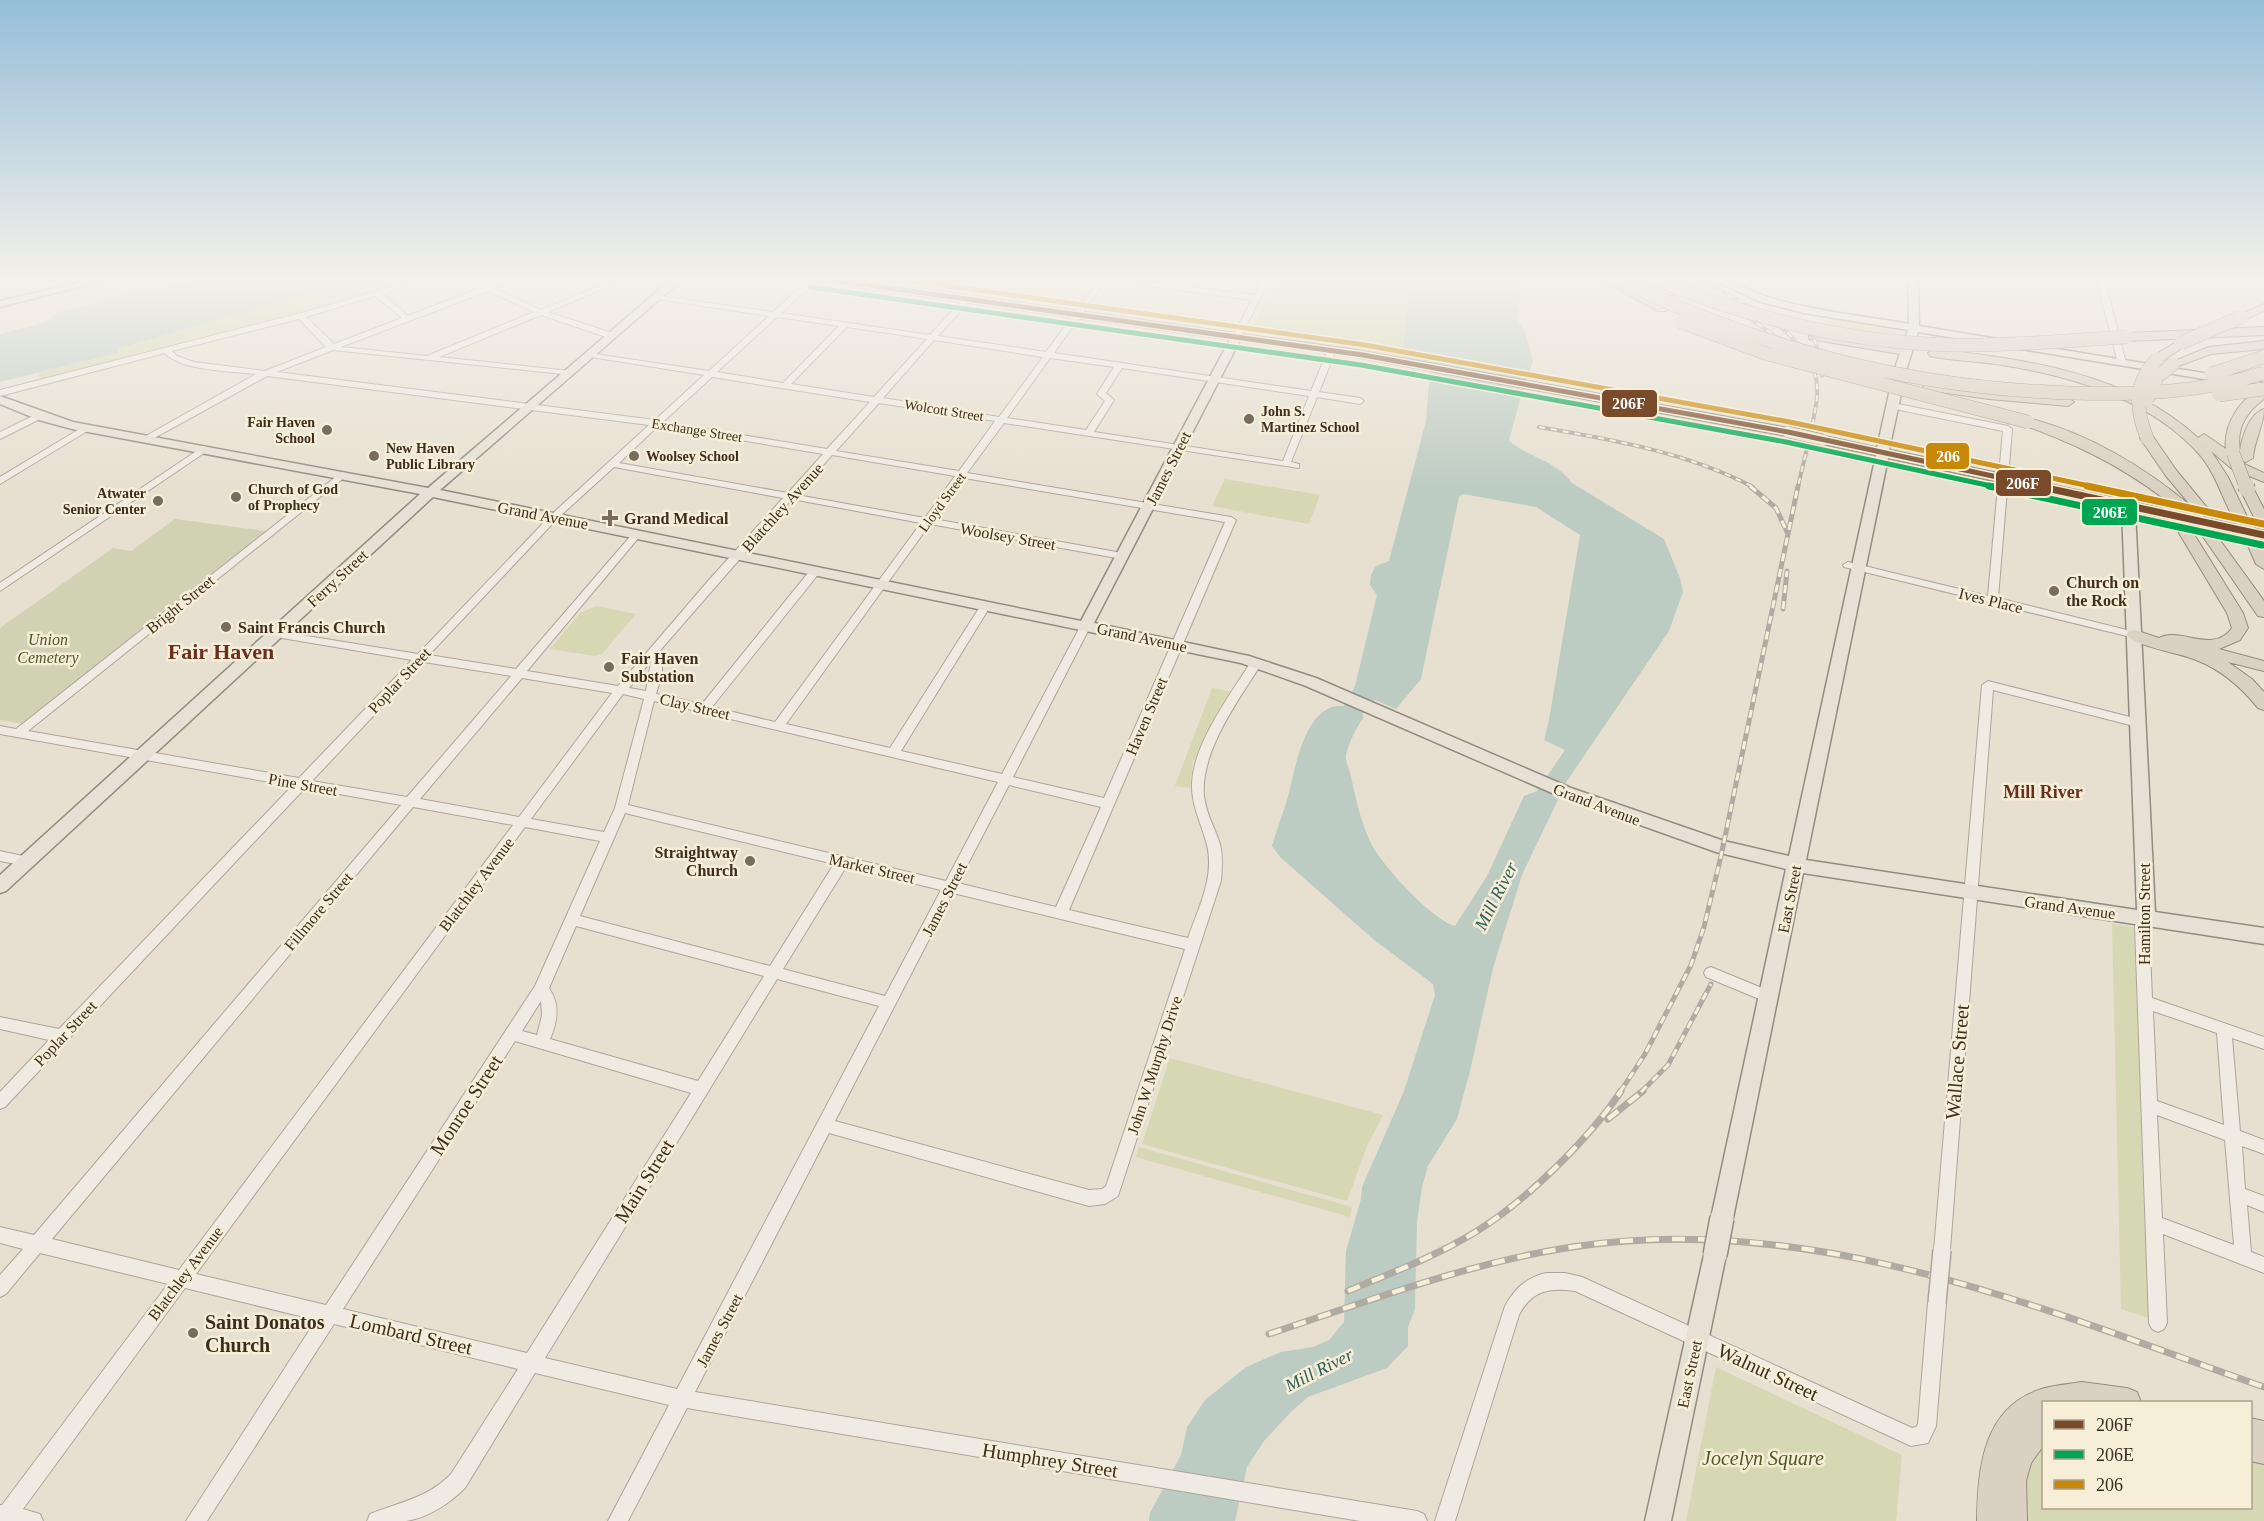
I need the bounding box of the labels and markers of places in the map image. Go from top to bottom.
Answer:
place label: John S. Martinez School [1261,404,1359,435]
marker: John S. Martinez School [1242,412,1256,426]
place label: Fair Haven School [247,415,315,446]
marker: Fair Haven School [320,423,334,437]
place label: New Haven Public Library [386,441,475,472]
marker: New Haven Public Library [367,449,381,463]
marker: Woolsey School [627,449,641,463]
place label: Woolsey School [646,449,739,464]
place label: Church of God of Prophecy [248,482,338,513]
place label: Atwater Senior Center [63,486,146,517]
marker: Church of God of Prophecy [229,490,243,504]
marker: Atwater Senior Center [151,494,165,508]
marker: Grand Medical [601,509,619,527]
place label: Grand Medical [624,510,729,527]
place label: Church on the Rock [2066,574,2139,609]
marker: Church on the Rock [2047,584,2061,598]
place label: Saint Francis Church [238,619,385,636]
marker: Saint Francis Church [219,620,233,634]
place label: Fair Haven Substation [621,650,699,685]
marker: Fair Haven Substation [602,660,616,674]
place label: Straightway Church [654,844,738,879]
marker: Straightway Church [743,854,757,868]
place label: Saint Donatos Church [205,1311,325,1356]
marker: Saint Donatos Church [186,1326,200,1340]

